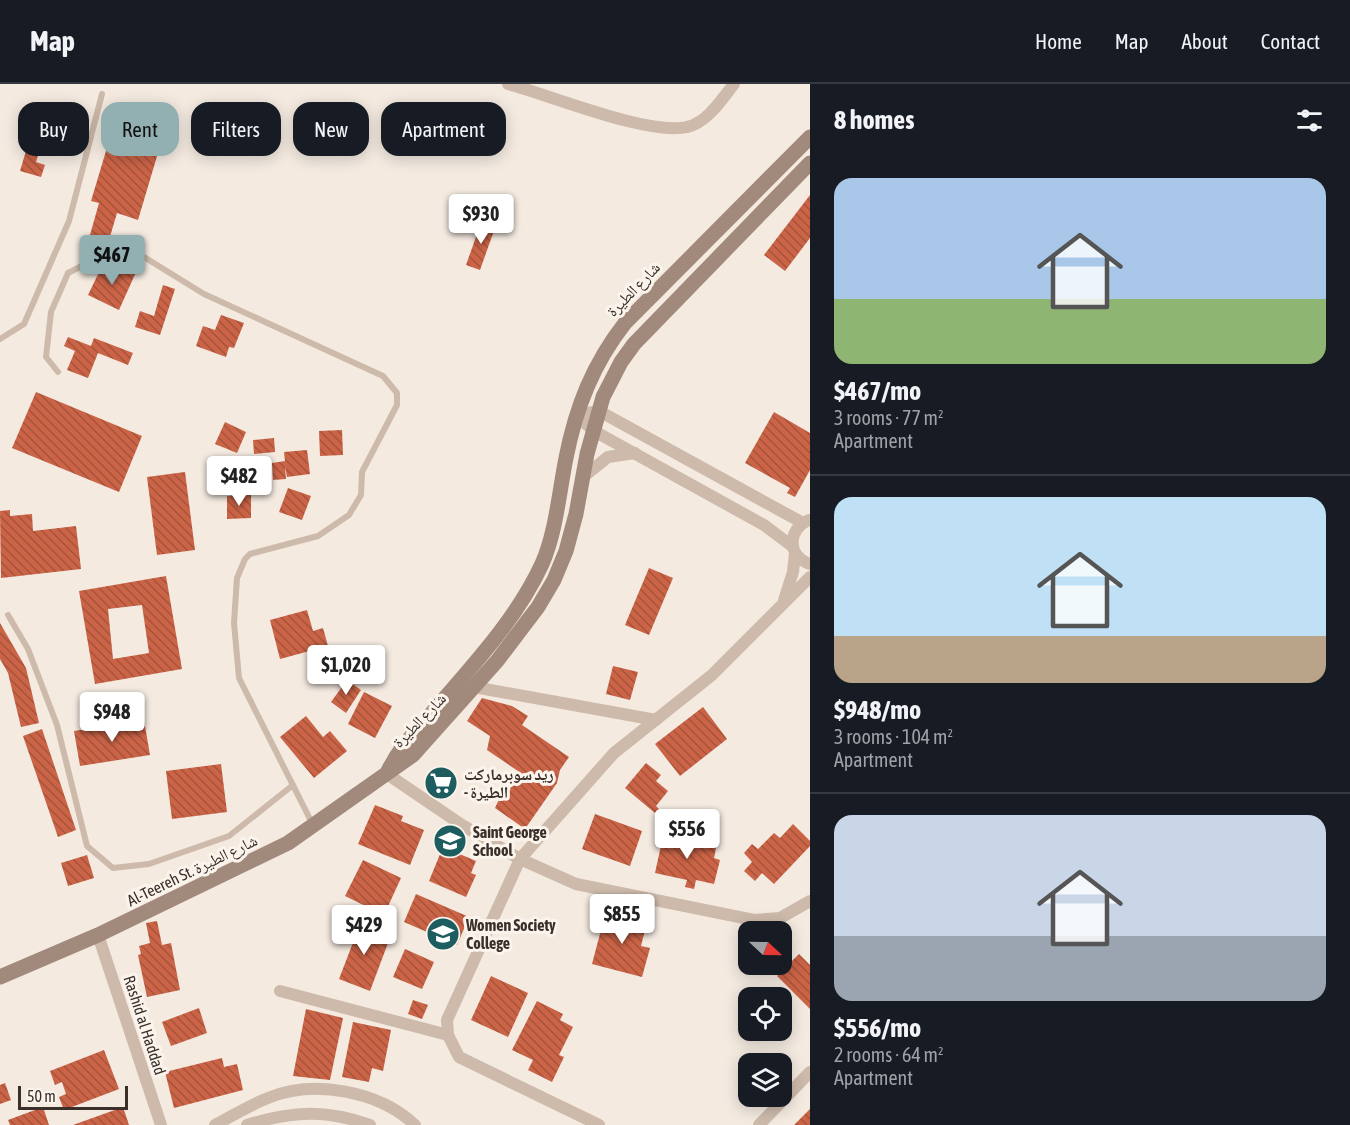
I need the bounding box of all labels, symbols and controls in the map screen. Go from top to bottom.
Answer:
text: Map [30,25,75,57]
text: Home [1035,29,1082,53]
text: Map [1115,29,1149,53]
text: About [1182,29,1228,53]
text: Contact [1261,29,1320,53]
chip: Buy [18,102,89,156]
chip: Rent [101,102,179,156]
chip: Filters [191,102,281,156]
chip: New [293,102,369,156]
chip: Apartment [381,102,506,156]
icon: filters [1293,104,1326,137]
text: 8 homes [834,105,914,135]
pin: $930 [445,194,517,245]
text: $930 [463,202,499,225]
icon: home [1026,217,1134,325]
pin: $467 [76,235,148,286]
text: $467 [94,243,130,266]
street label: شارع الطيرة [603,258,665,321]
text: $467/mo [834,376,921,406]
text: 3 rooms · 77 m² [834,406,944,429]
text: Apartment [834,429,913,452]
pin: $482 [203,456,275,507]
text: $482 [221,464,257,487]
icon: home [1026,536,1134,644]
pin: $1,020 [297,645,395,696]
text: $1,020 [321,653,371,676]
street label: شارع الطيرة [389,689,451,752]
pin: $948 [76,692,148,743]
text: $948/mo [834,695,921,725]
text: $948 [94,700,130,723]
text: 3 rooms · 104 m² [834,725,953,748]
text: Apartment [834,748,913,771]
supermarket icon: ريد سوبرماركت - الطيرة [423,765,459,801]
place label: ريد سوبرماركت - الطيرة [464,765,554,801]
pin: $556 [651,809,723,860]
text: $556 [669,817,705,840]
school or university icon: Saint George School [432,823,468,859]
place label: Saint George School [473,823,547,859]
street label: Al-Teereh St. شارع الطيرة [124,831,261,911]
icon: home [1026,854,1134,962]
pin: $855 [586,894,658,945]
text: $855 [604,902,640,925]
pin: $429 [328,905,400,956]
text: $429 [346,913,382,936]
school or university icon: Women Society College [425,916,461,952]
place label: Women Society College [465,916,556,952]
north arrow [738,921,792,975]
map controls [738,921,792,1107]
street label: Rashid al Haddad [121,973,169,1077]
button: locate [738,987,792,1041]
text: $556/mo [834,1013,921,1043]
text: 2 rooms · 64 m² [834,1043,944,1066]
button: layers [738,1053,792,1107]
text: Apartment [834,1066,913,1089]
scale bar [18,1083,128,1110]
text: 50 m [27,1087,56,1105]

